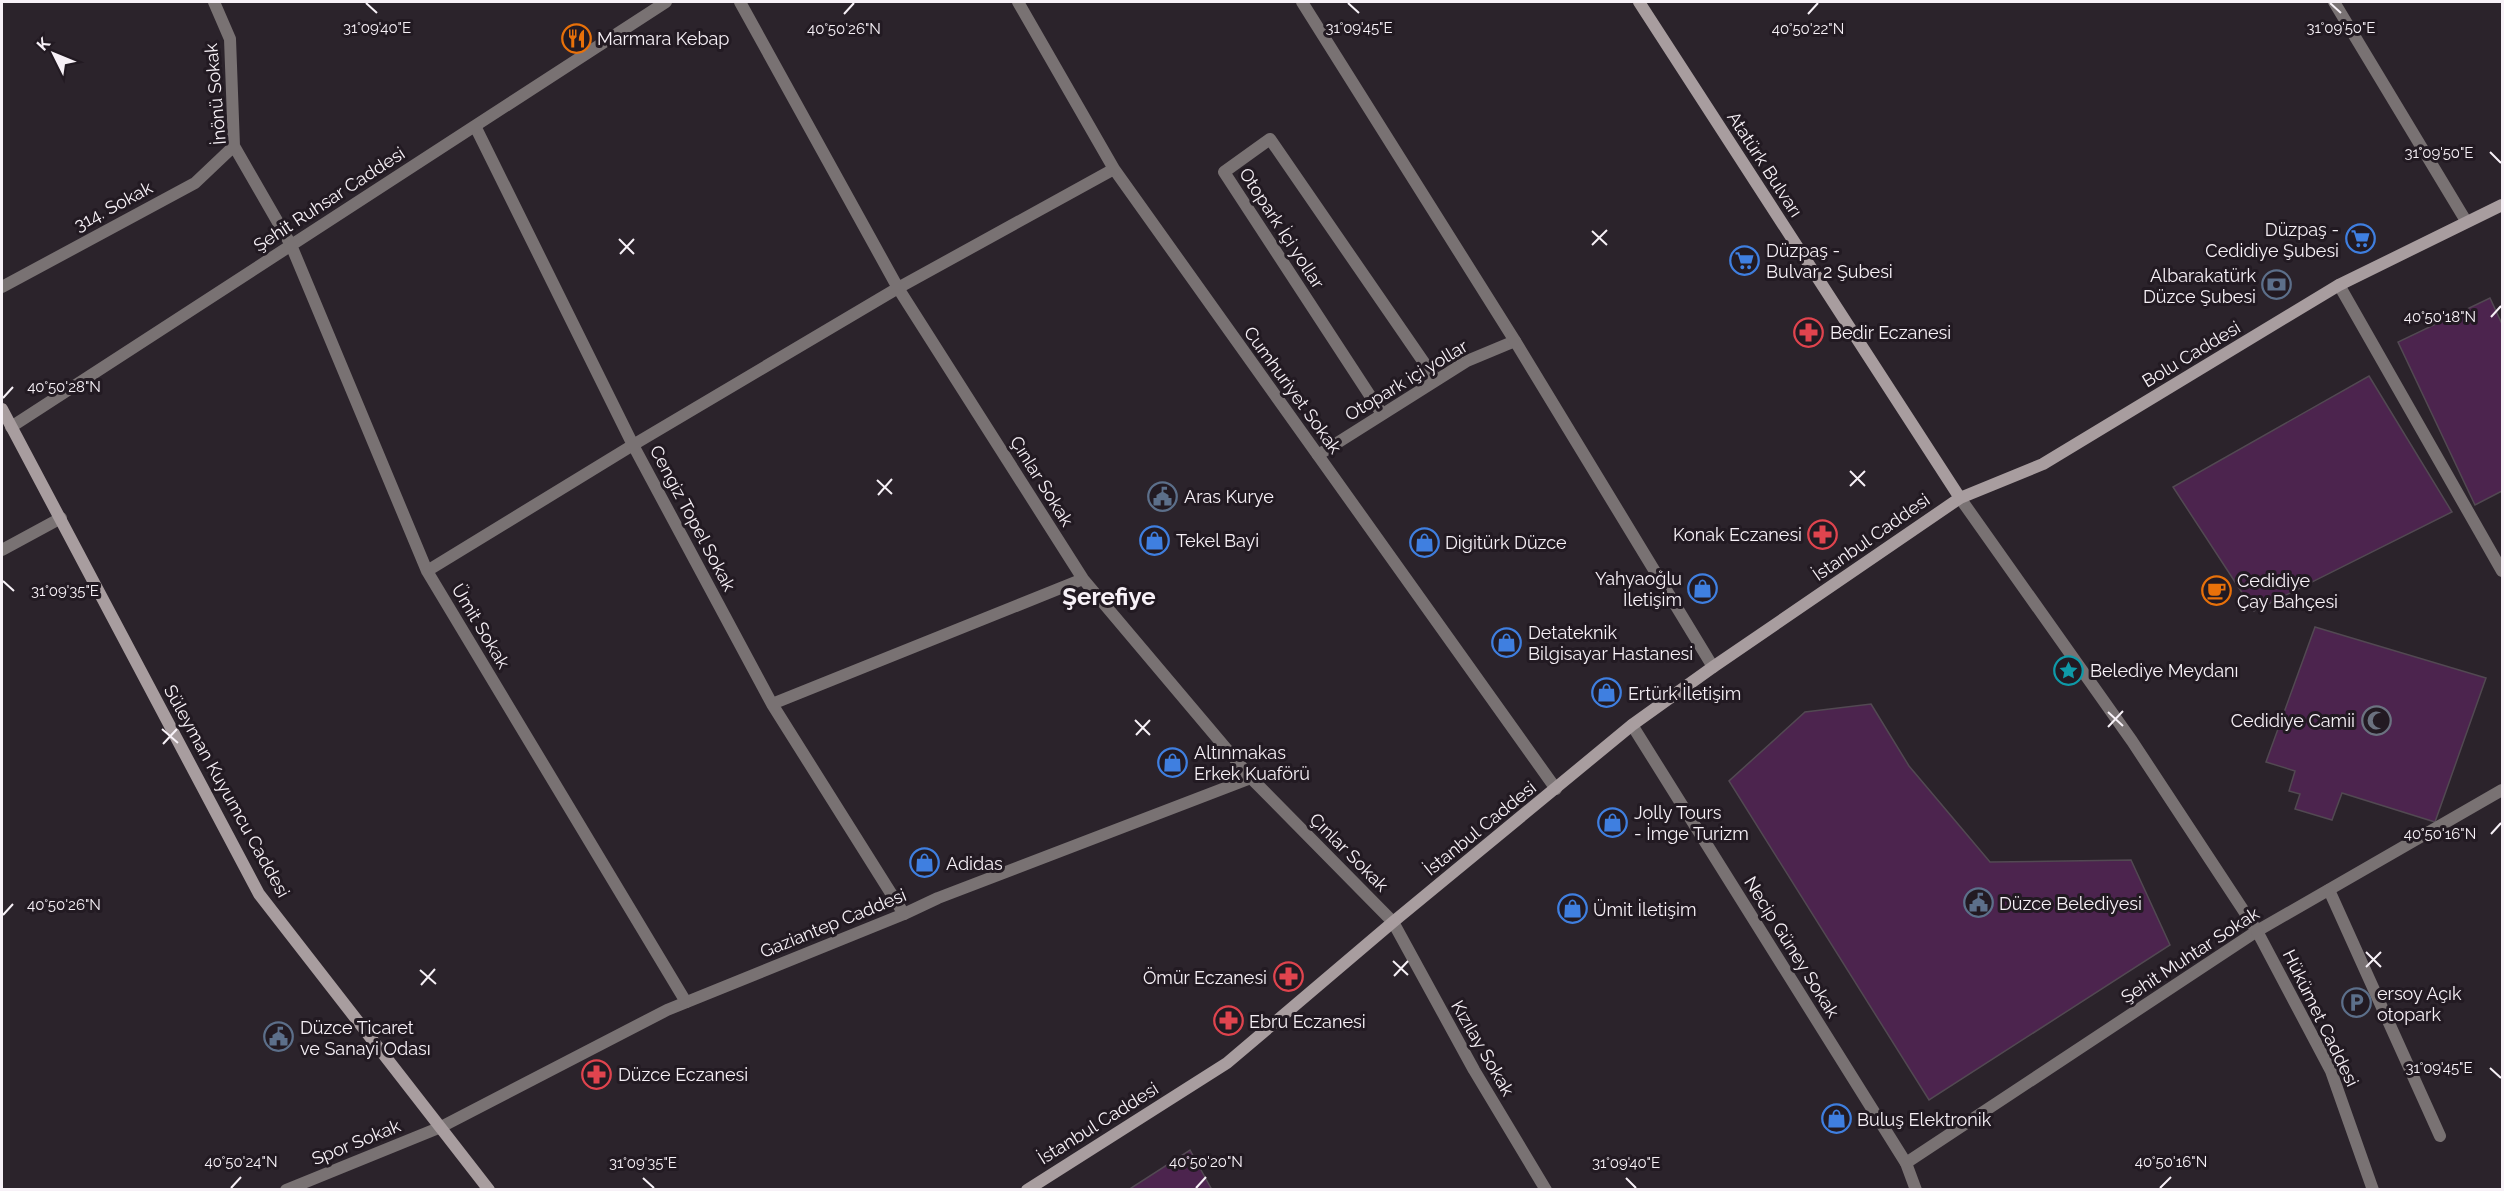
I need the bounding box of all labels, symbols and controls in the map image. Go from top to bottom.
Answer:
text: 31°09'40"E [343,19,411,37]
text: 31°09'45"E [1325,19,1393,37]
text: 31°09'50"E [2307,19,2375,37]
text: 40°50'26"N [807,20,881,38]
text: 40°50'22"N [1772,20,1844,38]
restaurant icon: Marmara Kebap [560,22,592,54]
north arrow [24,24,84,84]
place label: Marmara Kebap [597,28,729,49]
text: K [33,34,54,55]
street label: İnönü Sokak [200,42,230,146]
street label: Atatürk Bulvarı [1723,107,1807,221]
street label: Şehit Ruhsar Caddesi [249,142,409,256]
text: 31°09'50"E [2405,144,2473,162]
street label: Otopark İçi yollar [1235,164,1329,293]
street label: 314. Sokak [70,176,156,235]
place label: Düzpaş - Cedidiye Şubesi [2205,219,2339,261]
supermarket icon: Düzpaş - Cedidiye Şubesi [2344,223,2376,255]
place label: Düzpaş - Bulvar 2 Şubesi [1766,240,1893,282]
supermarket icon: Düzpaş - Bulvar 2 Şubesi [1729,244,1761,276]
place label: Albarakatürk Düzce Şubesi [2143,265,2256,307]
bank icon: Albarakatürk Düzce Şubesi [2261,269,2293,301]
text: 40°50'18"N [2404,308,2476,326]
pharmacy icon: Bedir Eczanesi [1793,316,1825,348]
street label: Bolu Caddesi [2138,317,2244,391]
street label: Cumhuriyet Sokak [1240,322,1346,458]
place label: Bedir Eczanesi [1830,322,1951,343]
street label: Otopark içi yollar [1341,335,1472,425]
text: 40°50'28"N [27,378,101,396]
street label: Çınlar Sokak [1006,432,1078,530]
street label: Cengiz Topel Sokak [646,441,741,595]
public building icon: Aras Kurye [1147,480,1179,512]
place label: Aras Kurye [1184,486,1274,507]
street label: İstanbul Caddesi [1809,489,1933,585]
pharmacy icon: Konak Eczanesi [1807,518,1839,550]
shop icon: Tekel Bayi [1139,524,1171,556]
place label: Konak Eczanesi [1673,524,1802,545]
shop icon: Digitürk Düzce [1408,526,1440,558]
place label: Tekel Bayi [1176,530,1259,551]
place label: Digitürk Düzce [1445,532,1567,553]
place label: Yahyaoğlu İletişim [1595,568,1682,610]
place label: Cedidiye Çay Bahçesi [2237,570,2338,612]
shop icon: Yahyaoğlu İletişim [1687,572,1719,604]
cafe icon: Cedidiye Çay Bahçesi [2200,574,2232,606]
street label: Ümit Sokak [448,580,515,673]
text: 31°09'35"E [31,582,99,600]
district label: Şerefiye [1062,582,1156,611]
place label: Detateknik Bilgisayar Hastanesi [1528,622,1693,664]
shop icon: Detateknik Bilgisayar Hastanesi [1491,626,1523,658]
place icon: Belediye Meydanı [2053,654,2085,686]
place label: Belediye Meydanı [2090,660,2239,681]
shop icon: Ertürk İletişim [1591,677,1623,709]
street label: Süleyman Kuyumcu Caddesi [160,681,294,901]
place label: Ertürk İletişim [1628,683,1741,704]
mosque icon: Cedidiye Camii [2360,704,2392,736]
place label: Cedidiye Camii [2231,710,2355,731]
place label: Altınmakas Erkek Kuaförü [1194,742,1310,784]
shop icon: Altınmakas Erkek Kuaförü [1157,746,1189,778]
street label: İstanbul Caddesi [1420,776,1540,880]
place label: Jolly Tours - İmge Turizm [1634,802,1749,844]
shop icon: Jolly Tours - İmge Turizm [1597,806,1629,838]
street label: Çınlar Sokak [1305,808,1393,896]
text: 40°50'16"N [2404,825,2476,843]
shop icon: Adidas [909,847,941,879]
place label: Adidas [946,853,1003,874]
street label: Necip Güney Sokak [1740,873,1844,1022]
street label: Gaziantep Caddesi [757,884,909,962]
public building icon: Düzce Belediyesi [1962,887,1994,919]
shop icon: Ümit İletişim [1556,893,1588,925]
place label: Düzce Belediyesi [1999,893,2142,914]
text: 40°50'26"N [27,896,101,914]
place label: Ümit İletişim [1593,899,1697,920]
street label: Şehit Muhtar Sokak [2117,902,2263,1007]
street label: Hükümet Caddesi [2279,946,2363,1090]
pharmacy icon: Ömür Eczanesi [1272,961,1304,993]
place label: Ömür Eczanesi [1143,967,1267,988]
place label: ersoy Açık otopark [2377,983,2462,1025]
parking icon: ersoy Açık otopark [2340,987,2372,1019]
street label: Kızılay Sokak [1447,996,1519,1100]
pharmacy icon: Ebru Eczanesi [1212,1005,1244,1037]
place label: Ebru Eczanesi [1249,1011,1366,1032]
place label: Düzce Ticaret ve Sanayi Odası [300,1017,431,1059]
public building icon: Düzce Ticaret ve Sanayi Odası [263,1021,295,1053]
pharmacy icon: Düzce Eczanesi [581,1058,613,1090]
text: 31°09'45"E [2405,1059,2473,1077]
place label: Düzce Eczanesi [618,1064,748,1085]
street label: İstanbul Caddesi [1034,1078,1162,1168]
shop icon: Buluş Elektronik [1820,1103,1852,1135]
place label: Buluş Elektronik [1857,1109,1992,1130]
street label: Spor Sokak [309,1115,404,1169]
text: 40°50'24"N [205,1153,277,1171]
text: 40°50'20"N [1169,1153,1243,1171]
text: 40°50'16"N [2135,1153,2207,1171]
text: 31°09'35"E [609,1154,677,1172]
text: 31°09'40"E [1592,1154,1660,1172]

